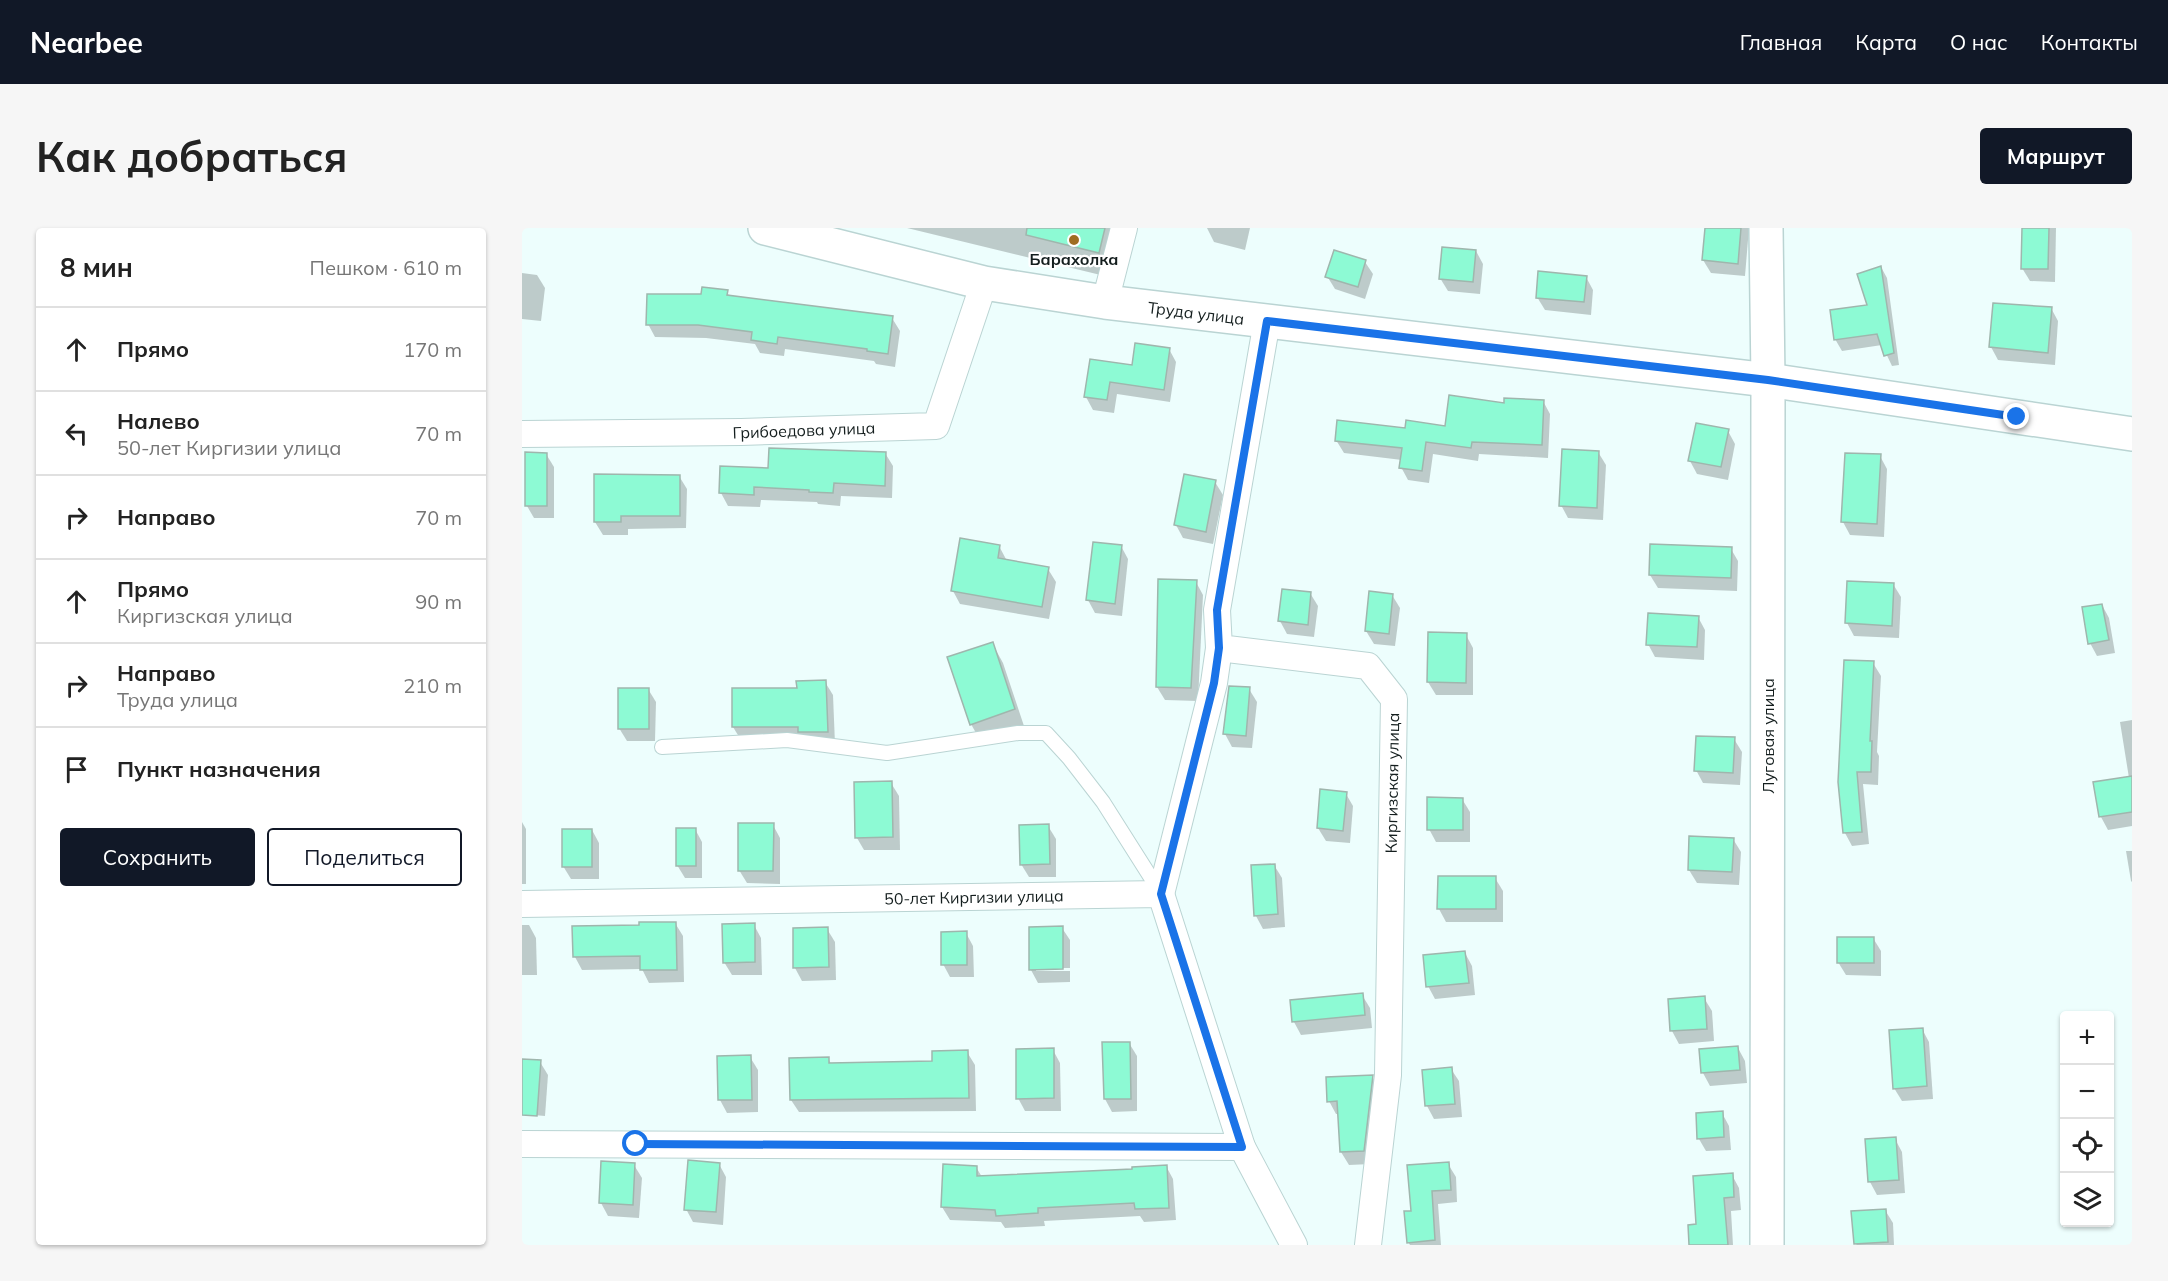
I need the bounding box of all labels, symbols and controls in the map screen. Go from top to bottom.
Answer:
text: Nearbee [30,25,143,60]
text: Главная [1740,29,1822,55]
text: Карта [1855,29,1917,55]
text: О нас [1950,29,2008,55]
text: Контакты [2041,29,2138,55]
button: Маршрут [1980,128,2132,184]
text: Как добраться [36,130,348,183]
marker: Барахолка [1067,233,1081,247]
place label: Барахолка [1030,249,1118,269]
text: 8 мин [60,251,133,284]
text: Пешком · 610 m [310,255,462,280]
street label: Труда улица [1147,297,1245,329]
icon: ahead [60,333,93,366]
text: Прямо [117,335,189,363]
text: 170 m [403,337,462,362]
route end [2003,403,2029,429]
text: Налево [117,407,200,435]
icon: left [60,417,93,450]
street label: Грибоедова улица [732,418,876,442]
text: 70 m [415,421,462,446]
text: 50-лет Киргизии улица [117,435,341,460]
icon: right [60,501,93,534]
text: Направо [117,503,215,531]
text: 70 m [415,505,462,530]
text: Прямо [117,575,189,603]
icon: ahead [60,585,93,618]
text: 90 m [415,589,462,614]
text: Киргизская улица [117,603,293,628]
text: Направо [117,659,215,687]
icon: right [60,669,93,702]
text: 210 m [403,673,462,698]
street label: Луговая улица [1758,678,1778,794]
text: Труда улица [117,687,238,712]
street label: Киргизская улица [1381,713,1403,853]
icon: arrive [60,753,93,786]
text: Пункт назначения [117,755,321,783]
button: Сохранить [60,828,255,886]
button: Поделиться [267,828,462,886]
street label: 50-лет Киргизии улица [884,885,1064,909]
map controls [2060,1011,2114,1227]
button: + [2060,1011,2114,1065]
button: − [2060,1065,2114,1119]
button: locate [2060,1119,2114,1173]
route start [622,1130,648,1156]
button: layers [2060,1173,2114,1227]

